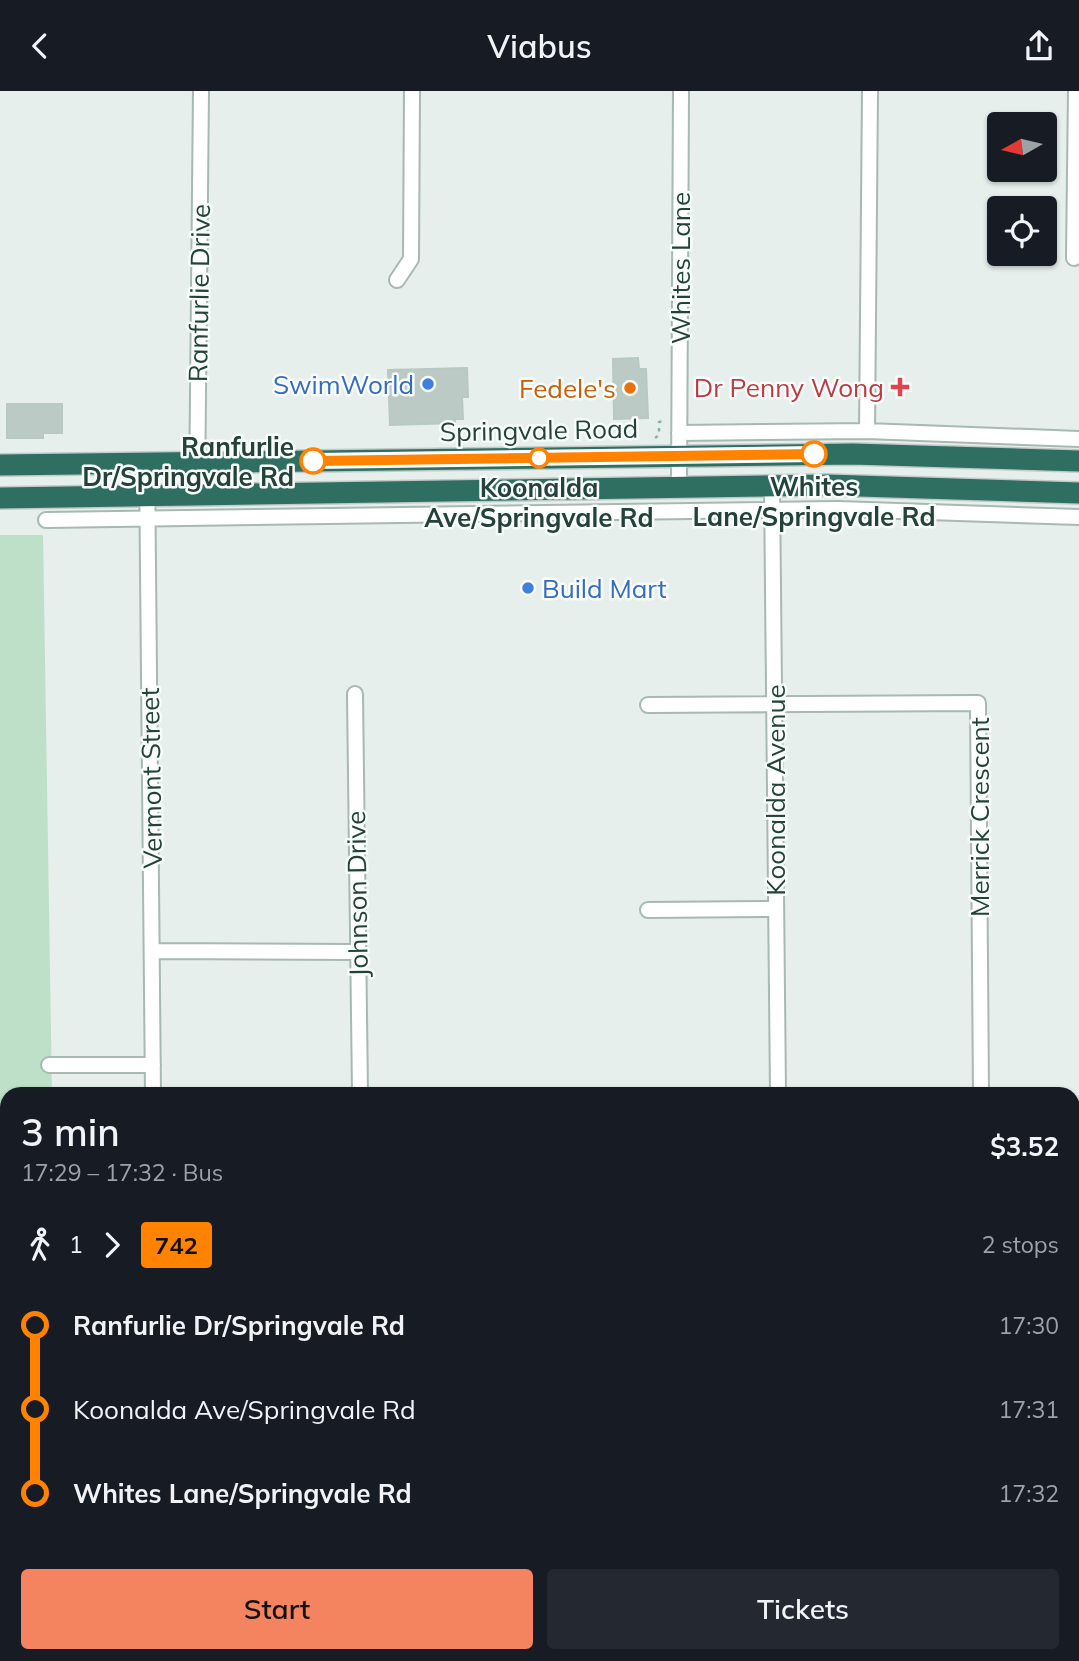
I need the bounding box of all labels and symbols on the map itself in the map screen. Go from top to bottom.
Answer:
north arrow [987,112,1057,182]
street label: Whites Lane [664,192,697,344]
street label: Ranfurlie Drive [181,204,217,382]
place label: SwimWorld [273,368,414,401]
place label: Dr Penny Wong [694,371,884,404]
place label: Fedele's [519,372,616,405]
marker: SwimWorld [420,376,436,392]
marker: Dr Penny Wong [890,377,910,397]
marker: Fedele's [622,380,638,396]
street label: Springvale Road [440,412,638,448]
place label: Ranfurlie Dr/Springvale Rd [82,430,294,493]
marker: Whites Lane/Springvale Rd [801,441,827,467]
marker: Ranfurlie Dr/Springvale Rd [300,448,326,474]
marker: Koonalda Ave/Springvale Rd [529,448,549,468]
place label: Whites Lane/Springvale Rd [693,470,936,533]
place label: Koonalda Ave/Springvale Rd [424,471,654,534]
place label: Build Mart [542,572,667,605]
marker: Build Mart [520,580,536,596]
street label: Koonalda Avenue [759,684,792,896]
street label: Vermont Street [133,687,169,869]
street label: Merrick Crescent [963,717,996,917]
street label: Johnson Drive [339,810,375,978]

